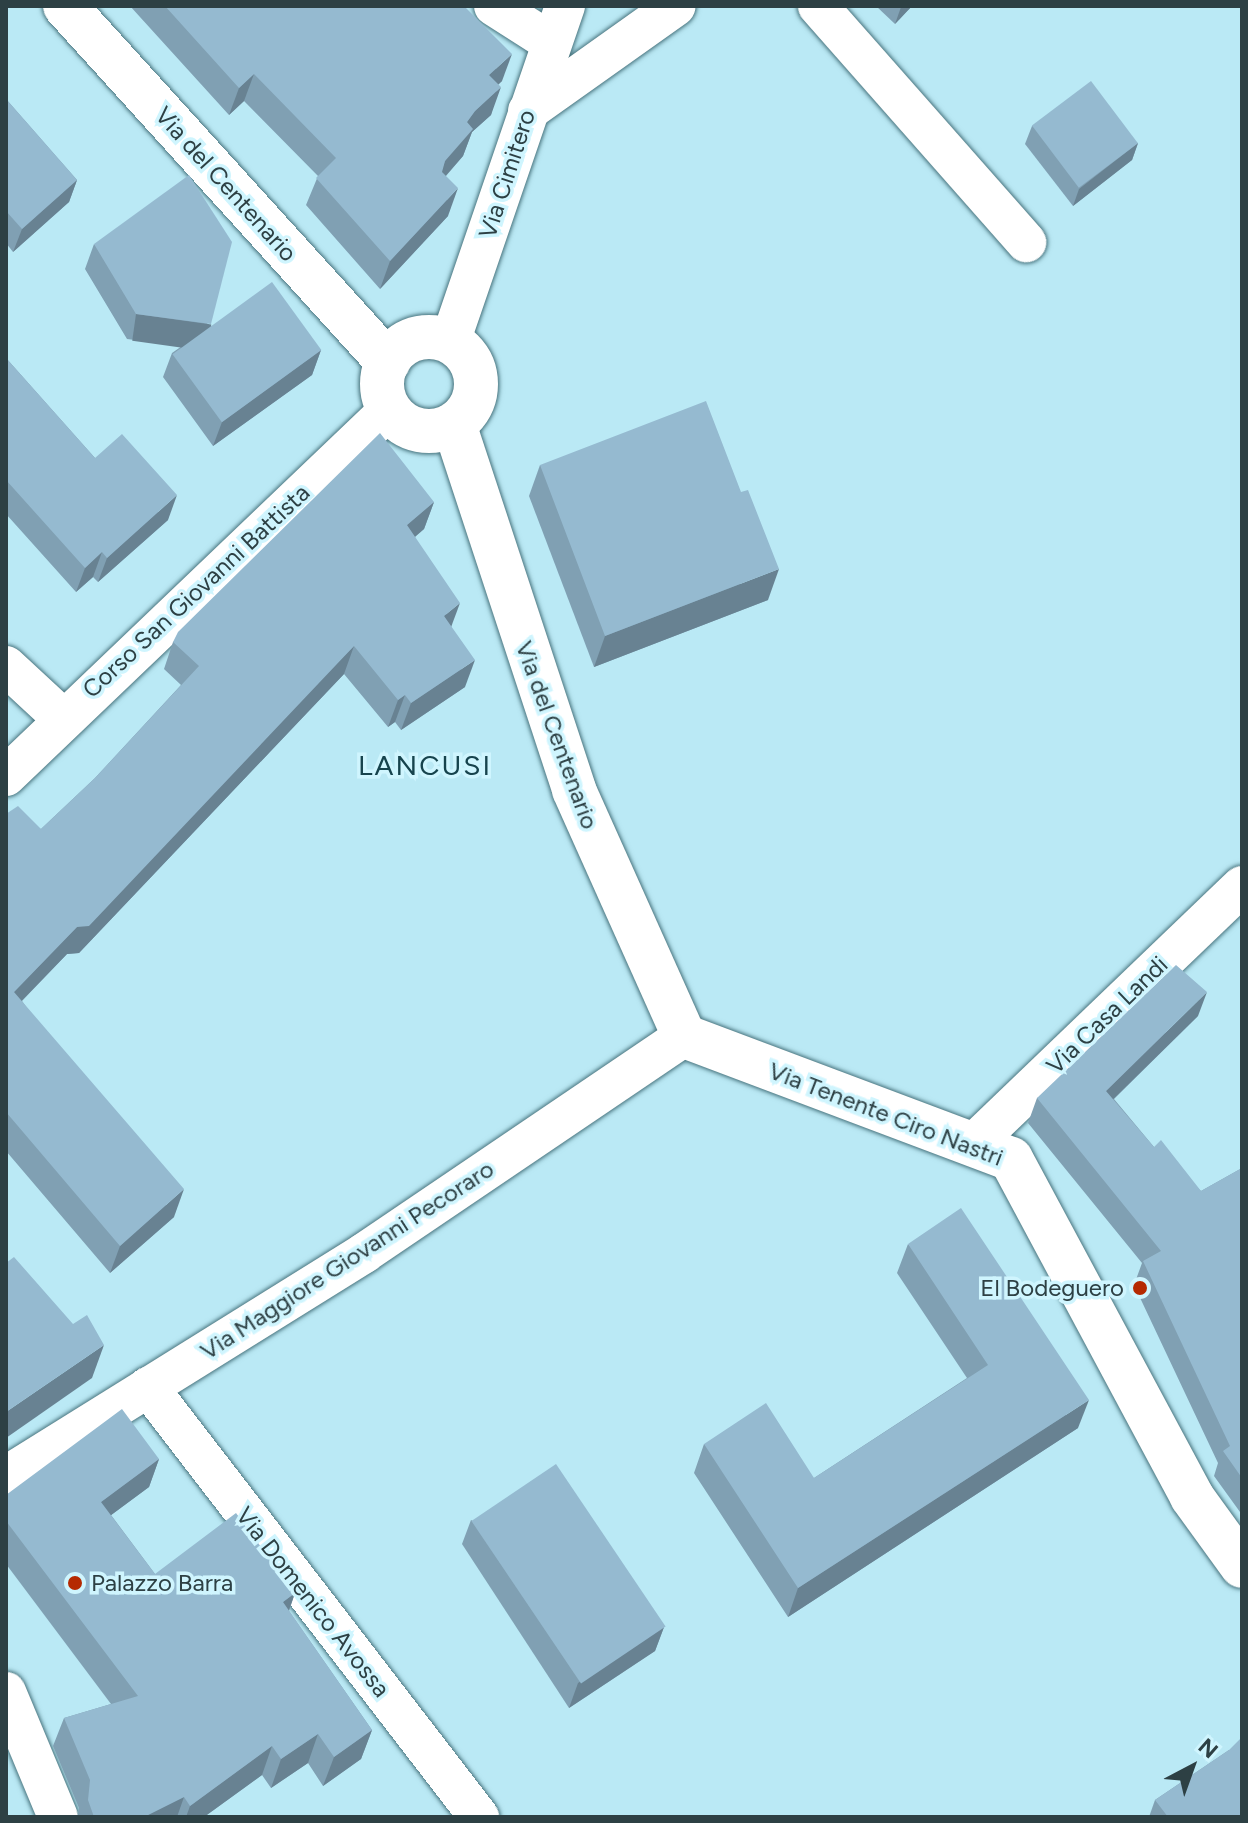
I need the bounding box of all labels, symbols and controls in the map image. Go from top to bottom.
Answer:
street label: Via del Centenario [149,101,303,267]
street label: Via Cimitero [473,106,541,242]
street label: Corso San Giovanni Battista [77,478,315,704]
street label: Via del Centenario [510,637,604,833]
district label: LANCUSI [358,748,492,782]
street label: Via Casa Landi [1041,950,1173,1080]
street label: Via Tenente Ciro Nastri [765,1056,1007,1172]
street label: Via Maggiore Giovanni Pecoraro [195,1154,499,1366]
place label: El Bodeguero [980,1274,1124,1302]
marker: El Bodeguero [1131,1279,1149,1297]
street label: Via Domenico Avossa [230,1501,396,1703]
place label: Palazzo Barra [91,1569,233,1597]
marker: Palazzo Barra [66,1574,84,1592]
north arrow [1152,1727,1232,1807]
text: N [1193,1733,1223,1764]

